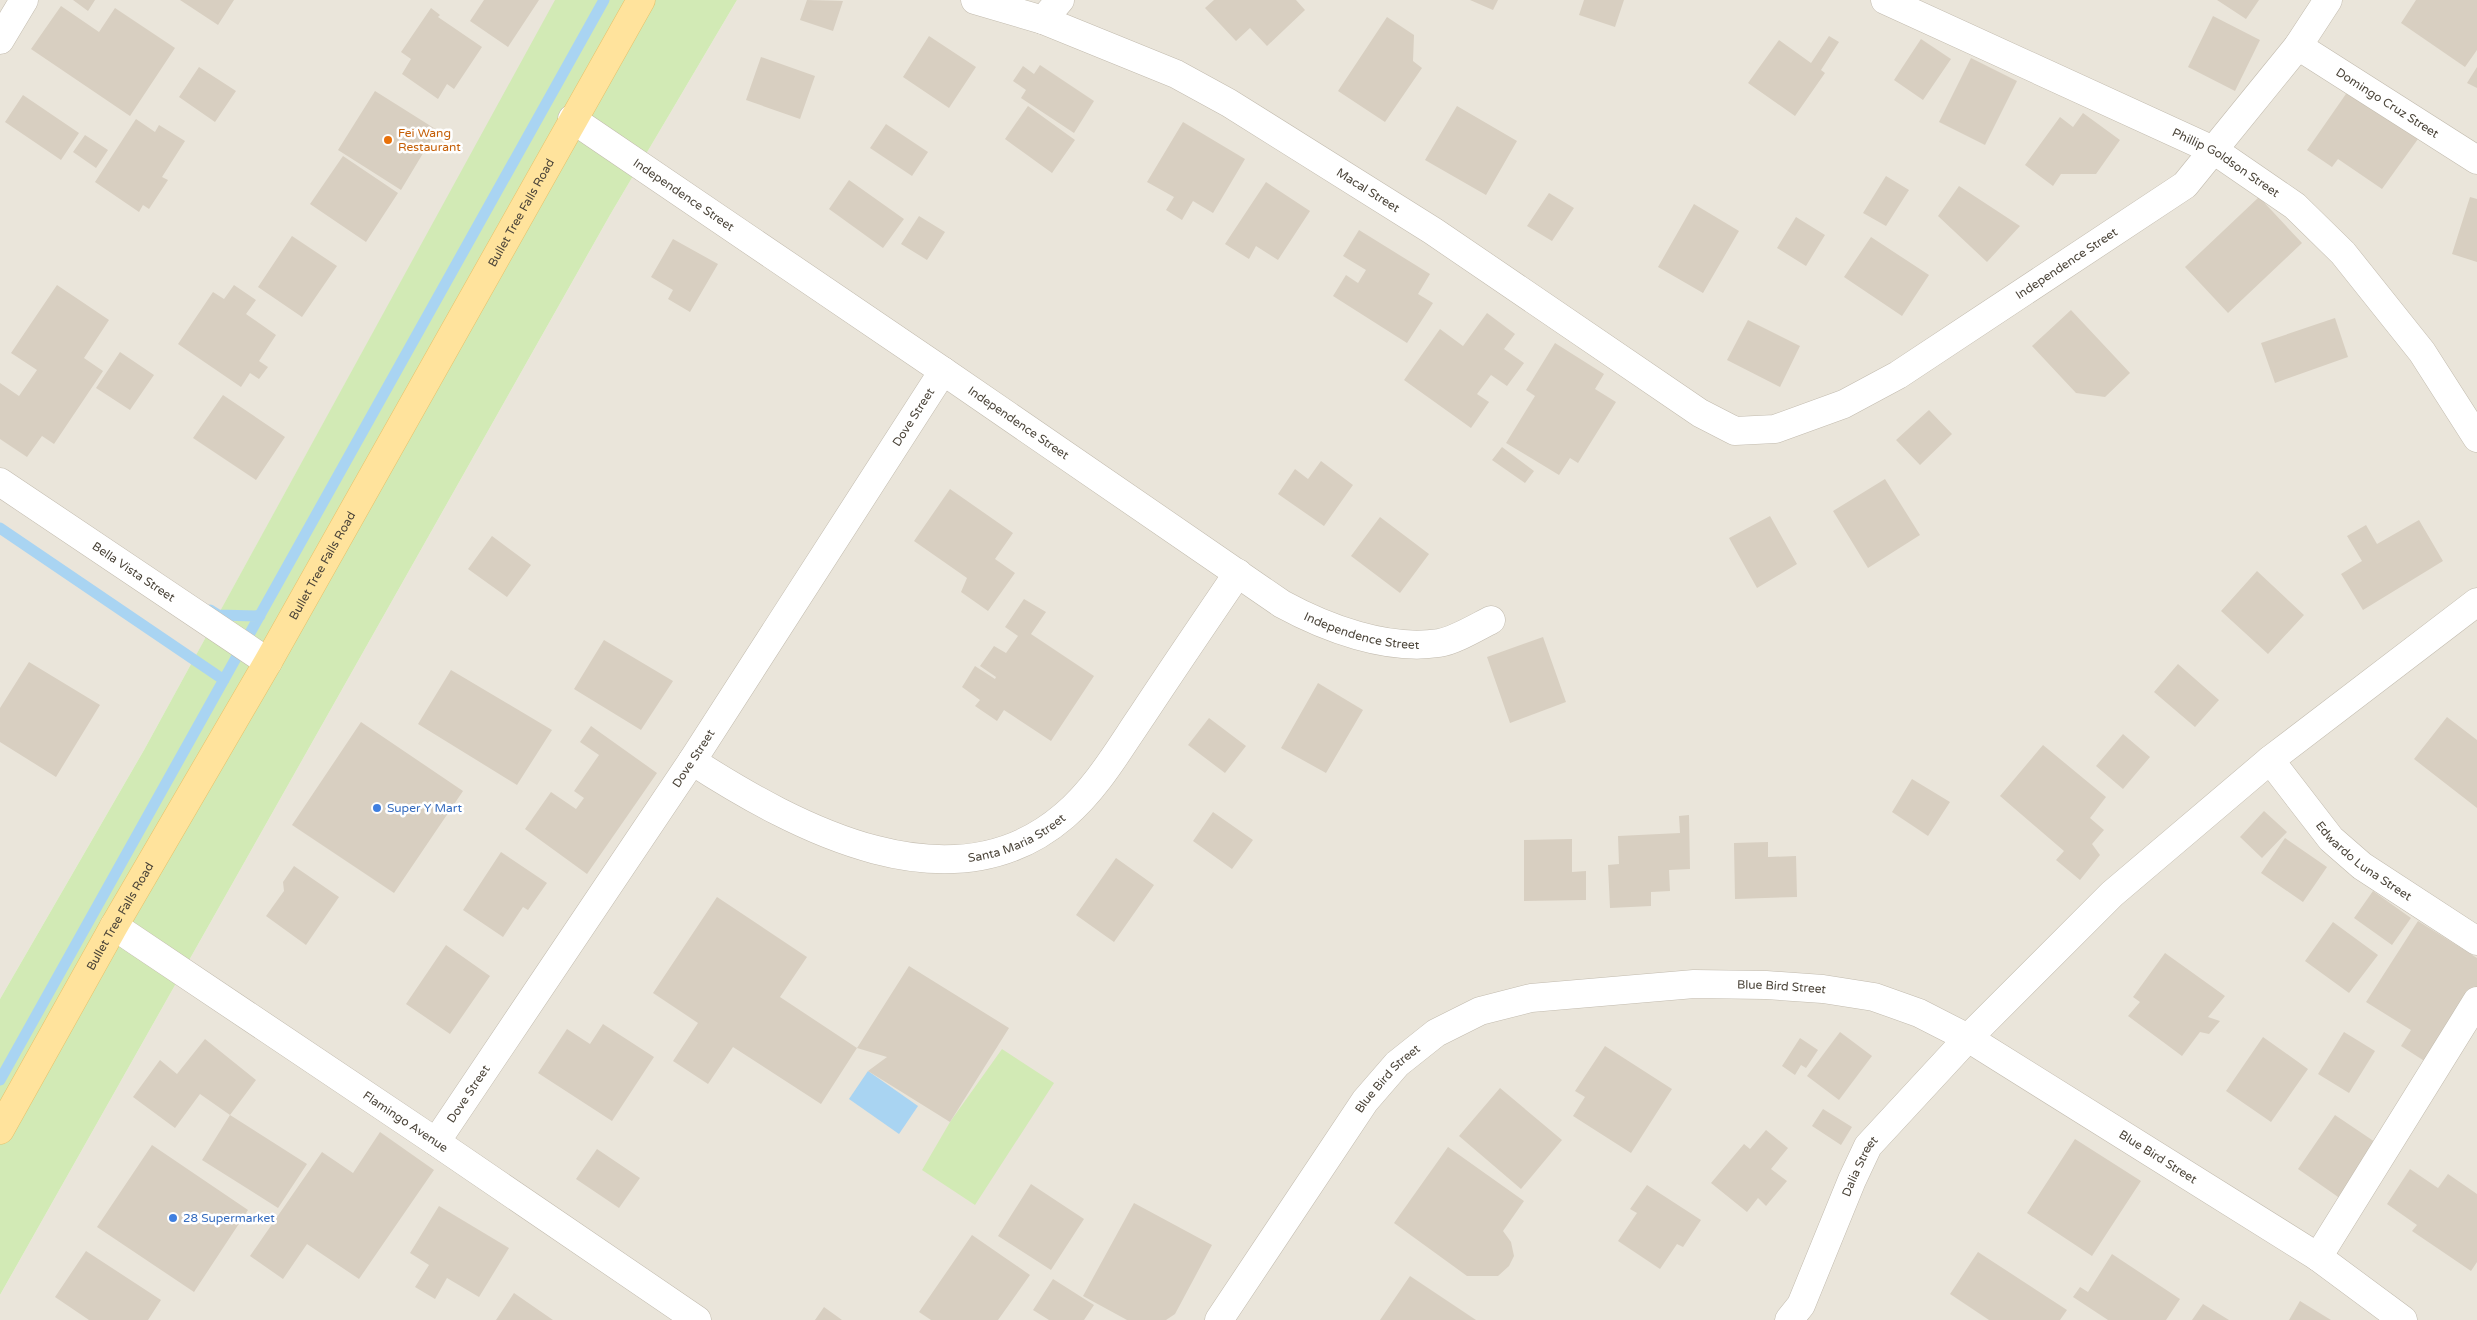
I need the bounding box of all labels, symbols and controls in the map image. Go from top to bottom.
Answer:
street label: Domingo Cruz Street [2333,65,2442,141]
street label: Phillip Goldson Street [2170,125,2282,200]
place label: Fei Wang Restaurant [398,126,461,154]
marker: Fei Wang Restaurant [382,134,394,146]
street label: Bullet Tree Falls Road [485,156,557,269]
street label: Independence Street [631,156,737,234]
street label: Macal Street [1334,165,1403,216]
street label: Independence Street [2013,225,2120,302]
street label: Independence Street [965,383,1072,463]
street label: Dove Street [889,385,937,449]
street label: Bullet Tree Falls Road [286,509,358,622]
street label: Bella Vista Street [90,539,178,605]
street label: Independence Street [1302,609,1420,652]
street label: Dove Street [669,726,718,790]
place label: Super Y Mart [387,801,462,815]
marker: Super Y Mart [371,802,383,814]
street label: Santa Maria Street [967,811,1068,865]
street label: Edwardo Luna Street [2313,818,2415,904]
street label: Bullet Tree Falls Road [84,860,156,973]
street label: Blue Bird Street [1737,978,1828,996]
street label: Blue Bird Street [1352,1041,1423,1116]
street label: Dove Street [444,1062,493,1125]
street label: Flamingo Avenue [360,1088,451,1155]
street label: Blue Bird Street [2116,1127,2200,1187]
street label: Dalia Street [1839,1133,1881,1199]
place label: 28 Supermarket [183,1211,275,1225]
marker: 28 Supermarket [167,1212,179,1224]

